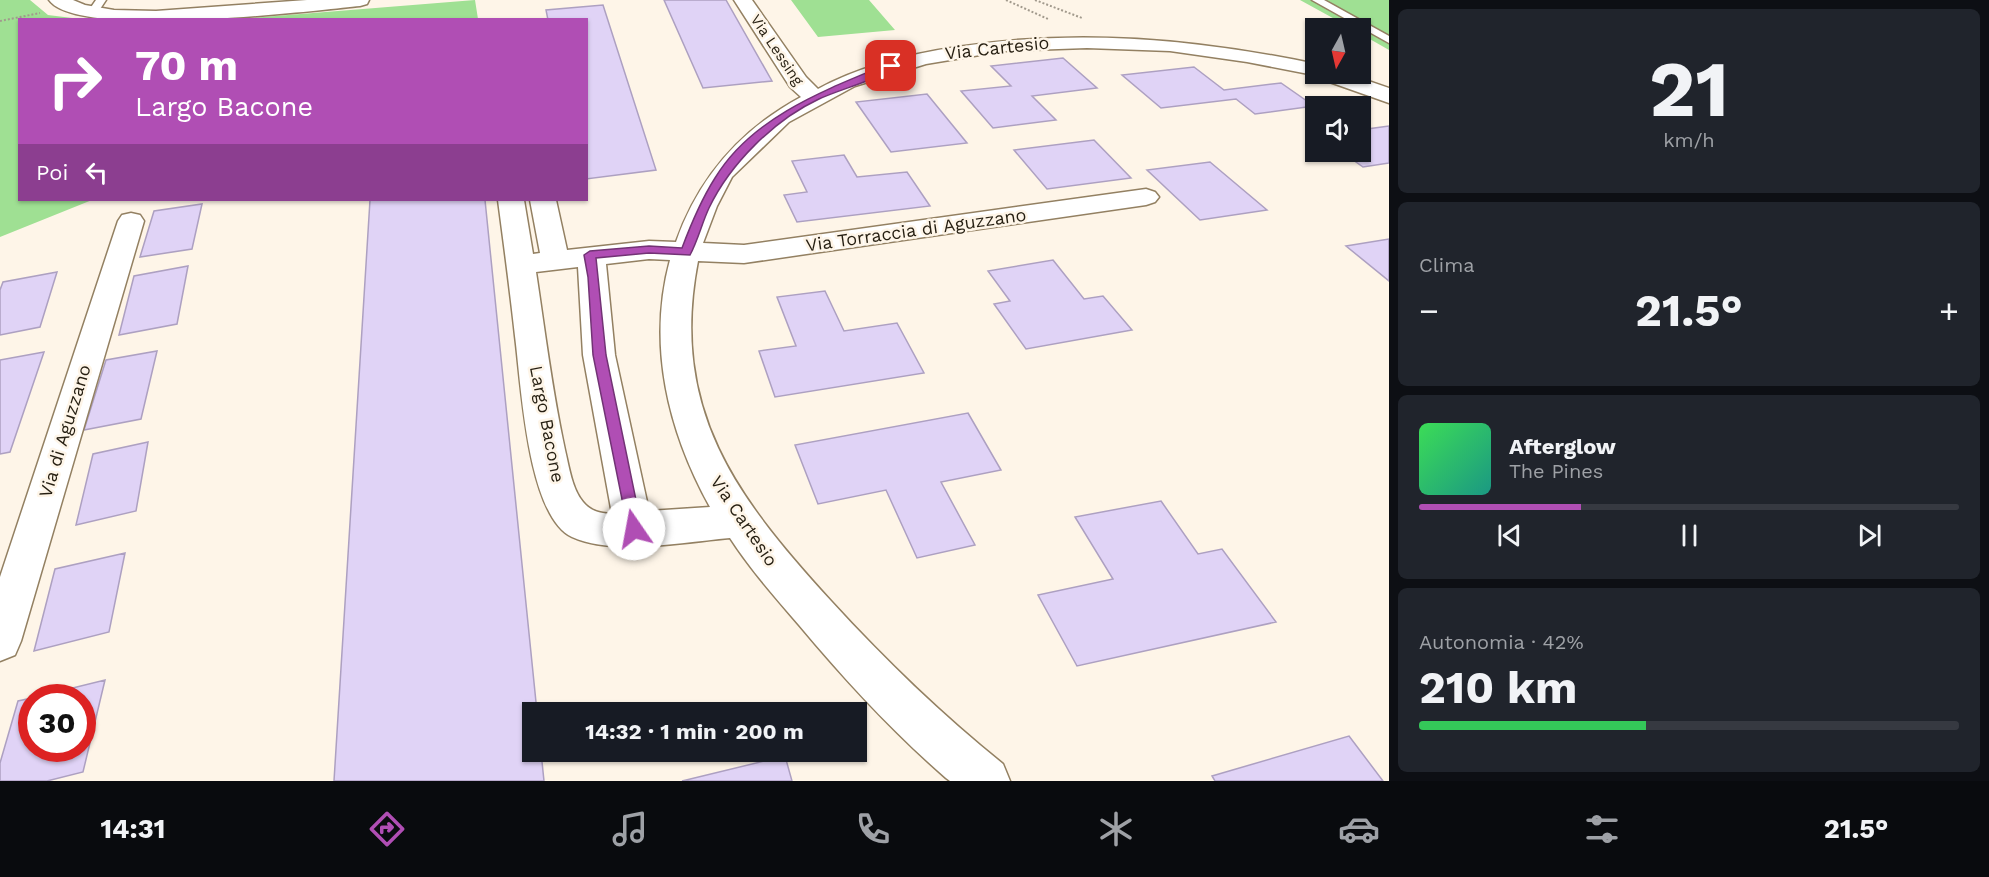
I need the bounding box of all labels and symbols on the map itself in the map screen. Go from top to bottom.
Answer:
street label: Via Lessing [747,11,807,89]
north arrow [1305,18,1371,84]
street label: Via Cartesio [944,32,1050,63]
pin [865,40,916,91]
street label: Via Torraccia di Aguzzano [804,204,1028,255]
street label: Via di Aguzzano [34,362,95,500]
street label: Largo Bacone [526,364,569,484]
street label: Via Cartesio [706,471,782,570]
position arrow [602,497,666,561]
speed limit sign: 30 [18,684,96,762]

